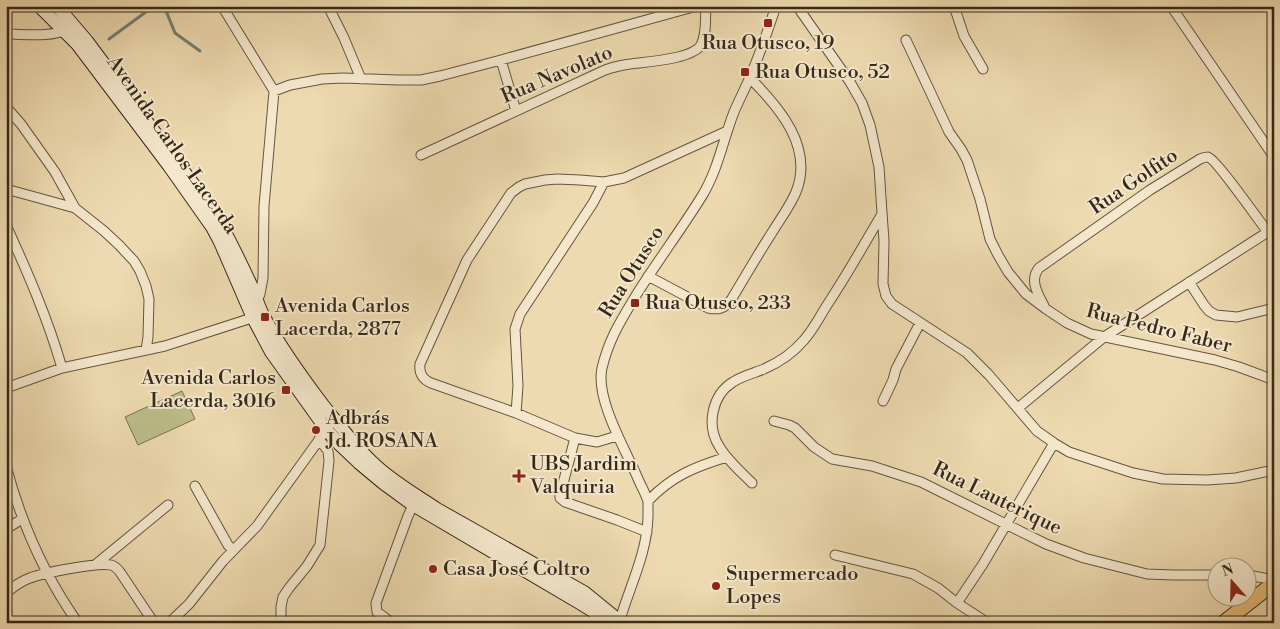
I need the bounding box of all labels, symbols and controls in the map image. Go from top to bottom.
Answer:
marker: Rua Otusco, 19 [762,17,774,29]
place label: Rua Otusco, 19 [702,31,834,56]
street label: Rua Navolato [497,40,617,110]
street label: Avenida Carlos Lacerda [100,50,244,240]
place label: Rua Otusco, 52 [755,60,890,85]
marker: Rua Otusco, 52 [739,66,751,78]
street label: Rua Golfito [1085,143,1183,221]
street label: Rua Otusco [594,221,670,323]
place label: Rua Otusco, 233 [645,291,791,316]
place label: Avenida Carlos Lacerda, 2877 [274,294,410,342]
marker: Rua Otusco, 233 [629,297,641,309]
street label: Rua Pedro Faber [1084,299,1235,359]
marker: Avenida Carlos Lacerda, 2877 [259,311,271,323]
place label: Avenida Carlos Lacerda, 3016 [140,366,276,414]
marker: Avenida Carlos Lacerda, 3016 [280,384,292,396]
place label: Adbrás Jd. ROSANA [325,406,439,454]
marker: Adbrás Jd. ROSANA [310,424,322,436]
place label: UBS Jardim Valquiria [529,452,637,500]
street label: Rua Lauterique [928,457,1066,541]
marker: UBS Jardim Valquiria [512,469,526,483]
north arrow [1208,556,1258,606]
place label: Casa José Coltro [443,557,590,582]
text: N [1220,560,1236,581]
place label: Supermercado Lopes [726,562,858,610]
marker: Casa José Coltro [427,563,439,575]
marker: Supermercado Lopes [710,580,722,592]

